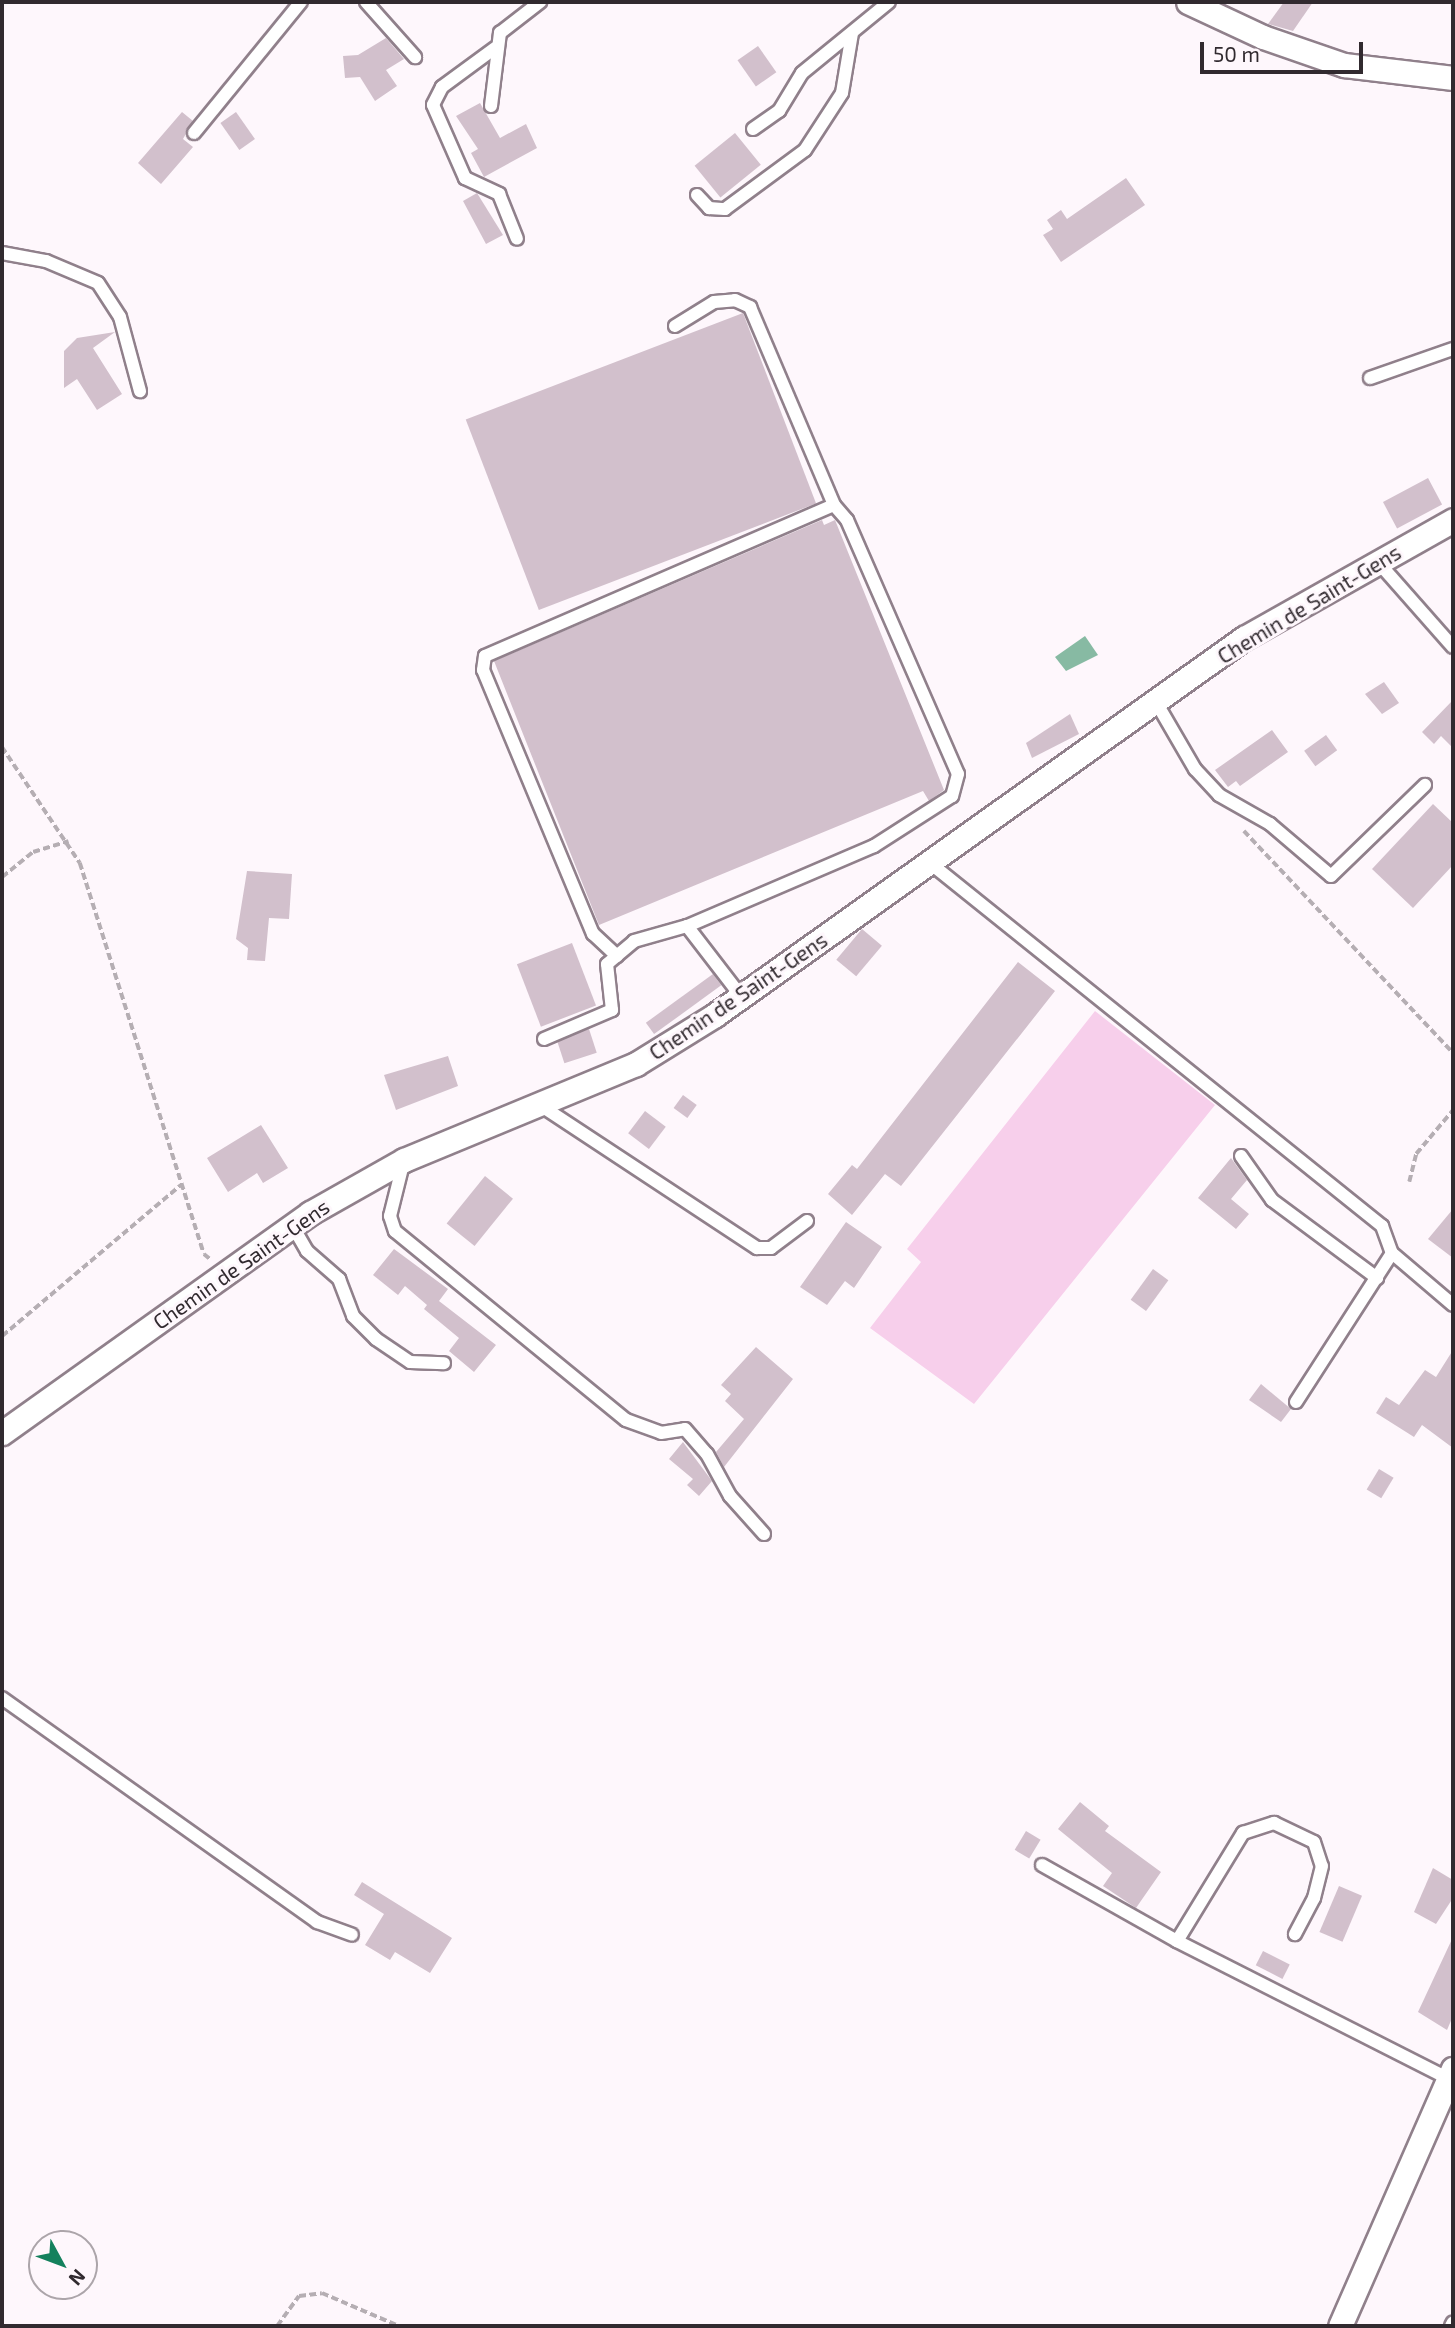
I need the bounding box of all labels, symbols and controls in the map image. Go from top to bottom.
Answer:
scale bar [1203,28,1366,72]
text: 50 m [1213,41,1260,66]
street label: Chemin de Saint-Gens [1213,539,1405,669]
street label: Chemin de Saint-Gens [644,927,832,1065]
street label: Chemin de Saint-Gens [148,1194,334,1334]
north arrow [28,2230,98,2300]
text: N [65,2265,91,2291]

